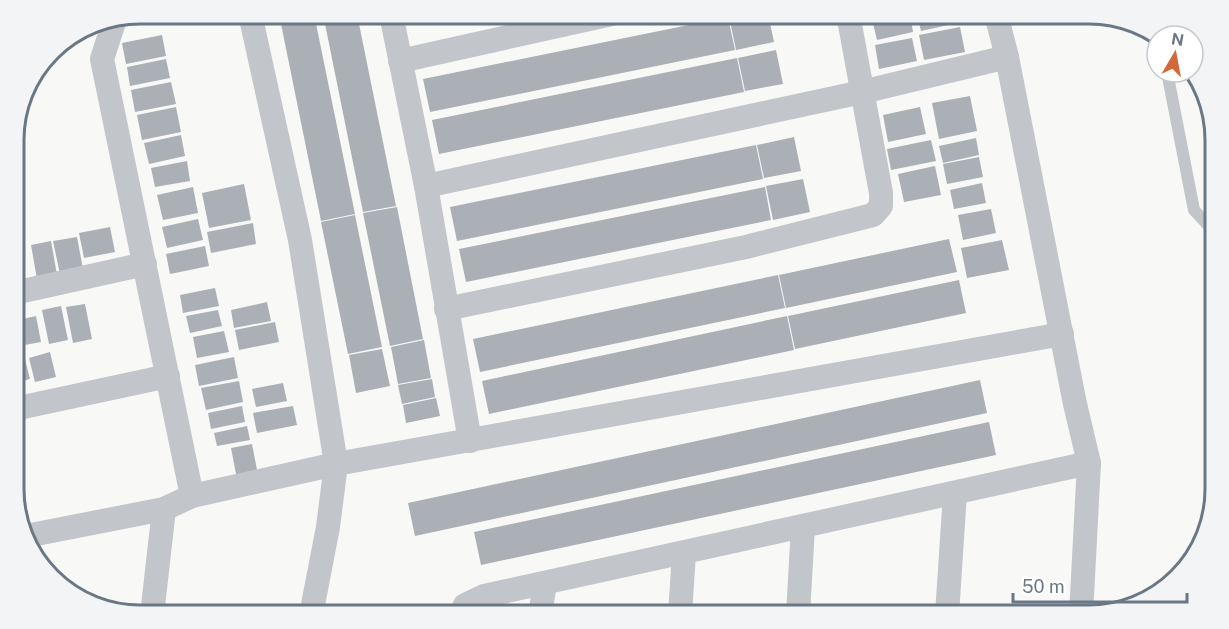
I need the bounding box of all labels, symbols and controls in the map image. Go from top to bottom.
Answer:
north arrow [1145,24,1205,84]
text: N [1170,29,1185,50]
scale bar [1013,566,1187,604]
text: 50 m [1022,576,1065,597]

